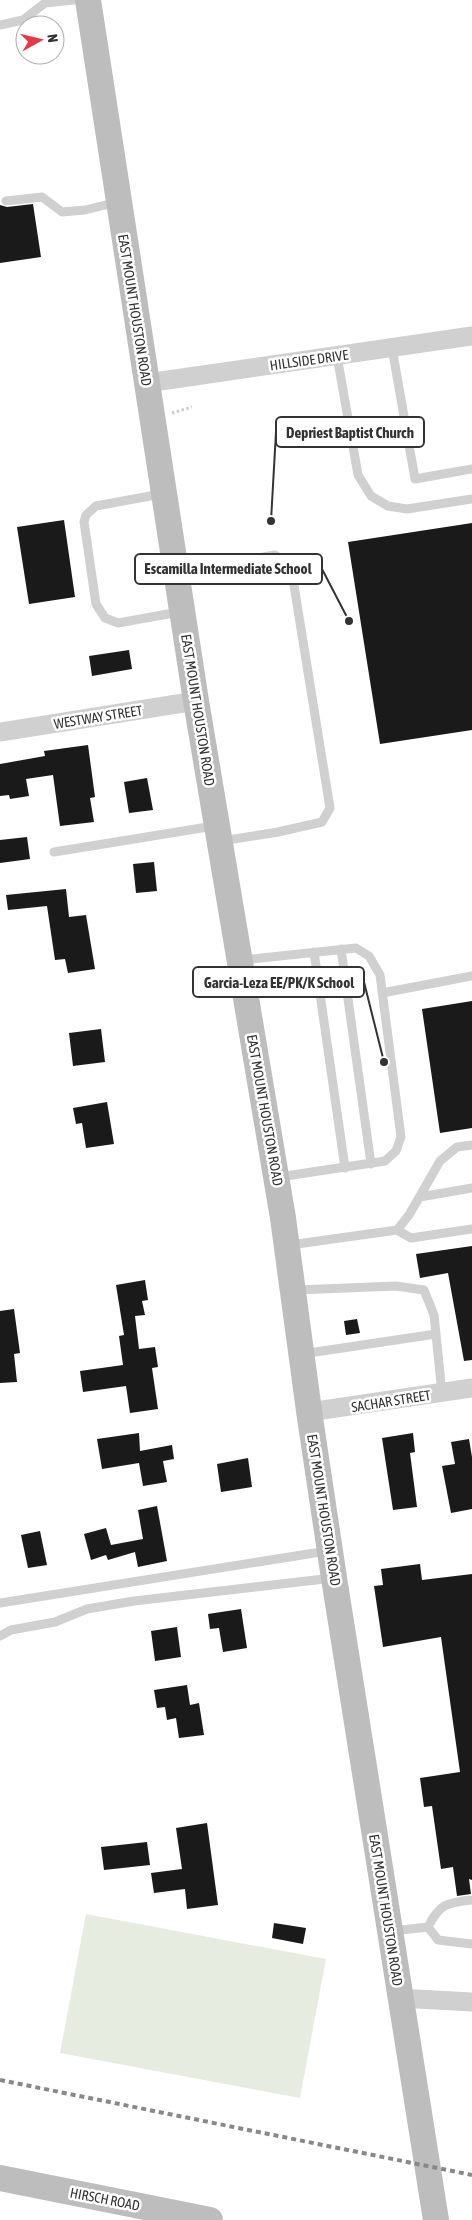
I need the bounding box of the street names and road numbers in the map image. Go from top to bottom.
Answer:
street label: EAST MOUNT HOUSTON ROAD [115,233,155,387]
street label: HILLSIDE DRIVE [269,347,349,373]
street label: EAST MOUNT HOUSTON ROAD [178,633,218,787]
street label: WESTWAY STREET [53,702,143,732]
street label: EAST MOUNT HOUSTON ROAD [244,1033,286,1187]
street label: SACHAR STREET [350,1387,432,1415]
street label: EAST MOUNT HOUSTON ROAD [304,1433,344,1587]
street label: EAST MOUNT HOUSTON ROAD [366,1833,406,1987]
street label: HIRSCH ROAD [69,2184,141,2214]

